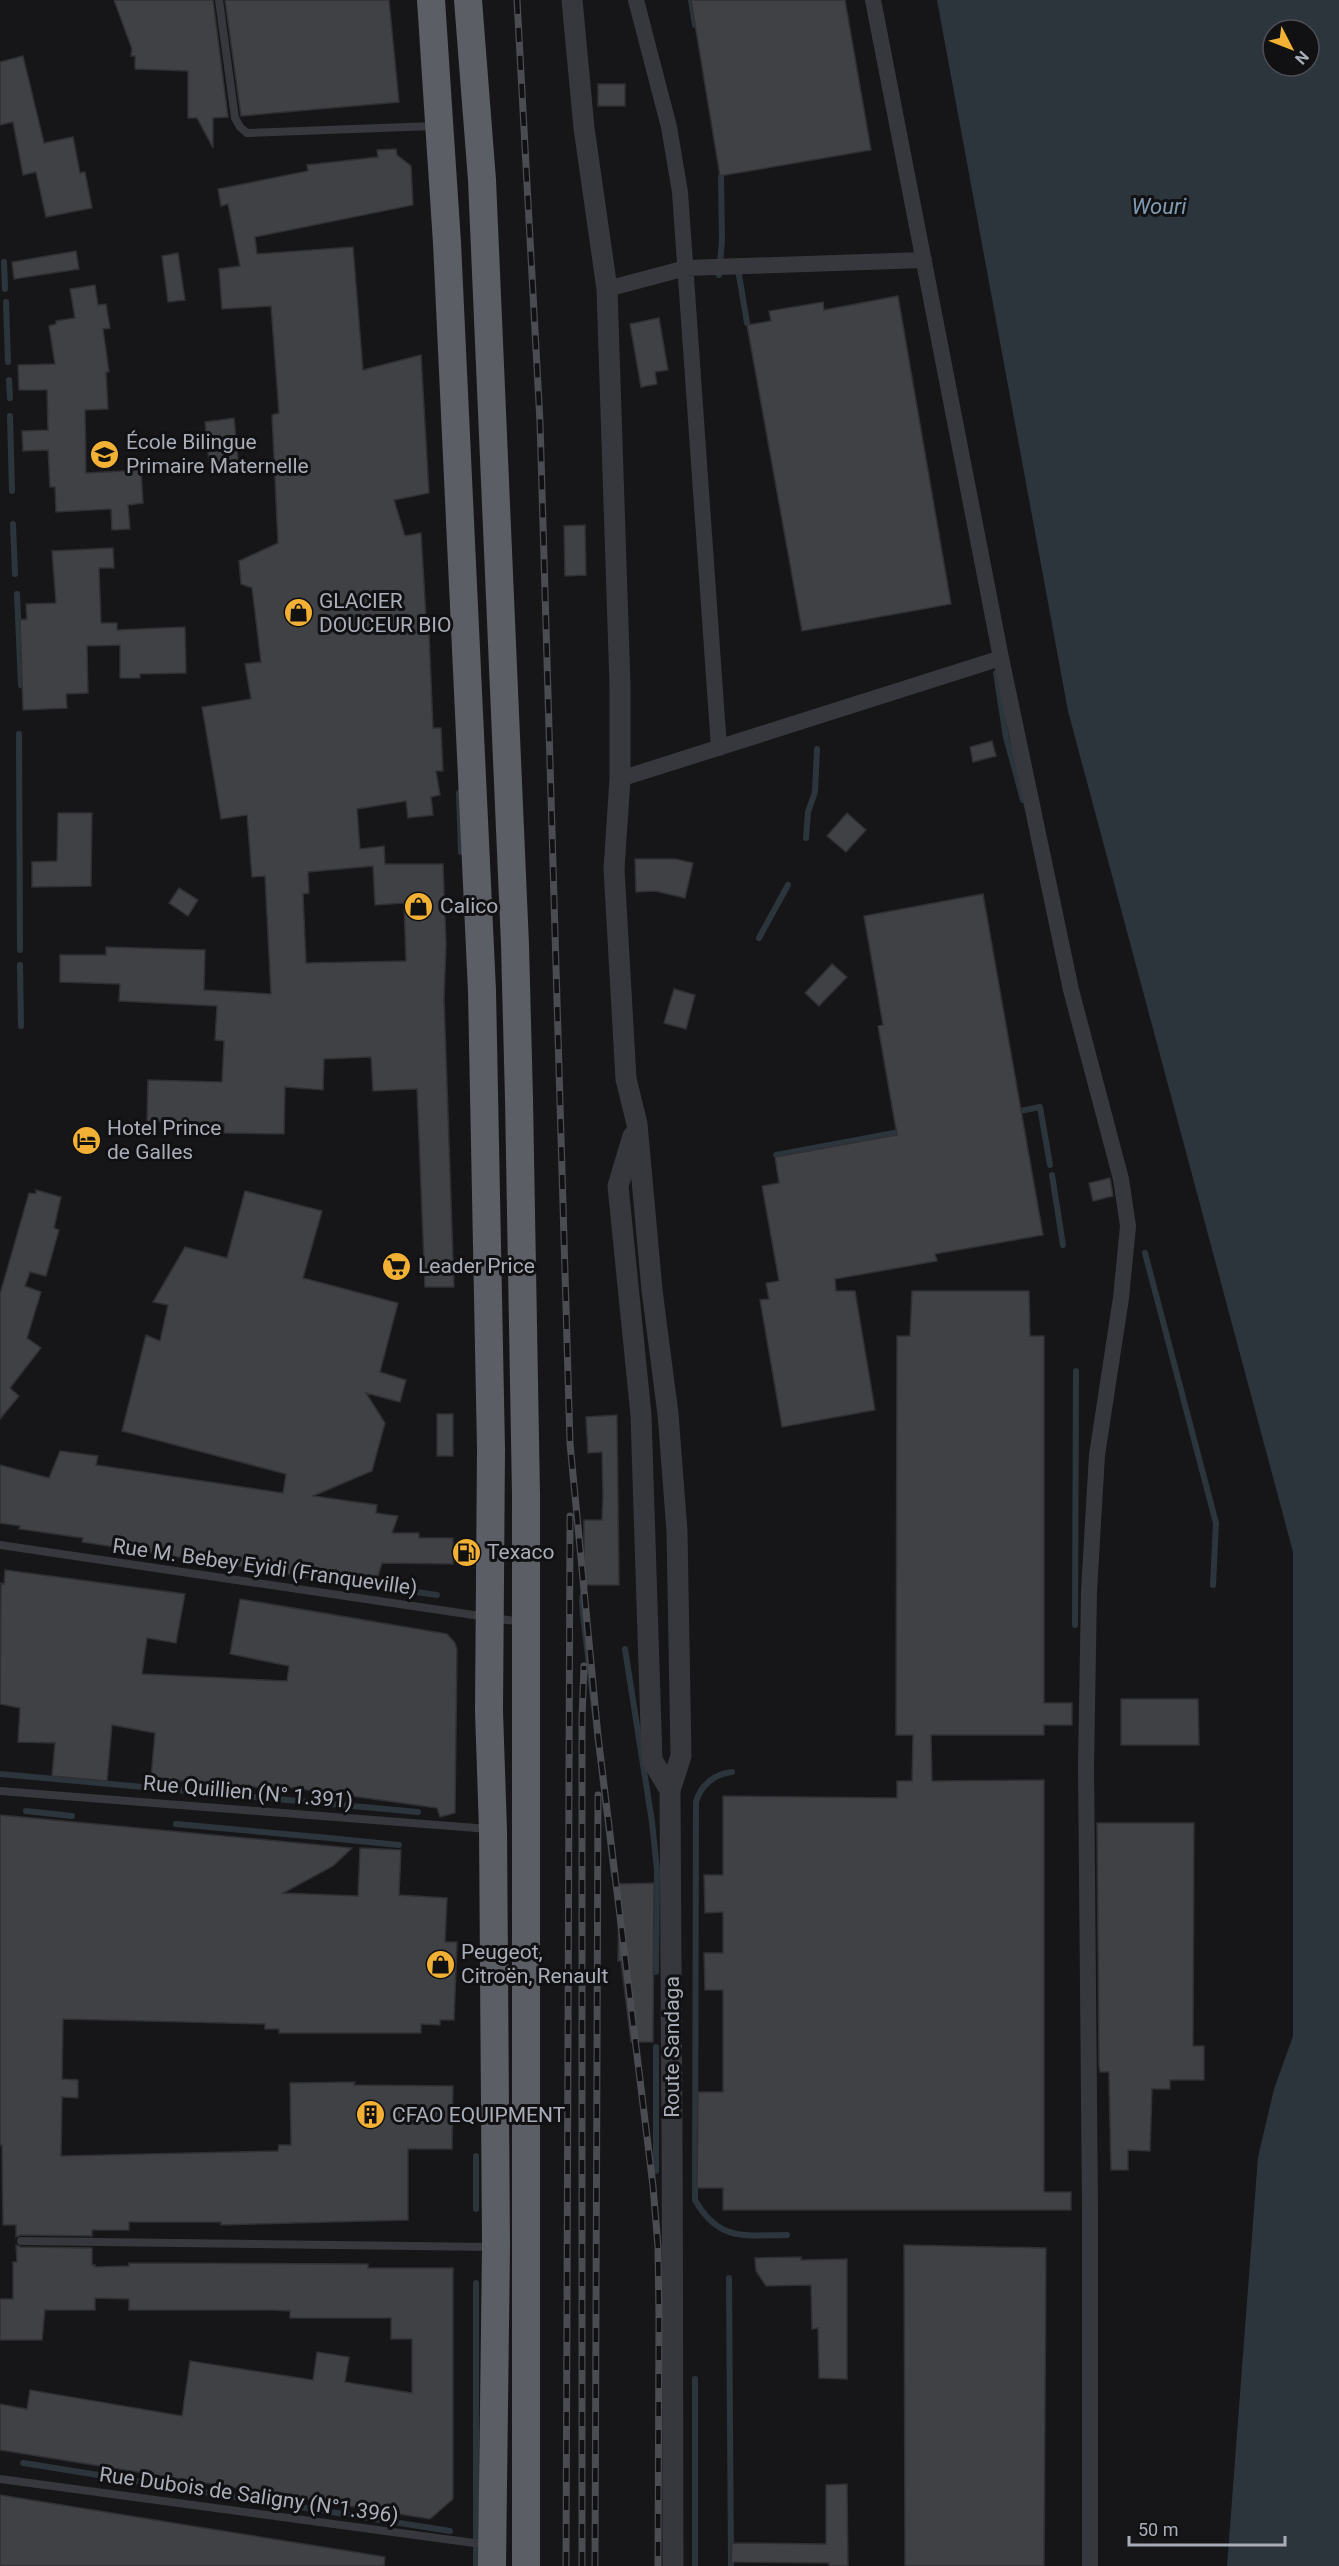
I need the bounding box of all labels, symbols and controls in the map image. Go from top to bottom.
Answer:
north arrow [1261,18,1321,78]
text: N [1291,47,1313,68]
water label: Wouri [1132,194,1187,219]
place label: École Bilingue Primaire Maternelle [126,430,309,478]
school or university icon: École Bilingue Primaire Maternelle [89,438,121,470]
place label: GLACIER DOUCEUR BIO [319,589,451,637]
shop icon: GLACIER DOUCEUR BIO [282,597,314,629]
shop icon: Calico [403,890,435,922]
place label: Calico [440,894,498,918]
place label: Hotel Prince de Galles [107,1116,221,1164]
hotel icon: Hotel Prince de Galles [70,1124,102,1156]
supermarket icon: Leader Price [381,1250,413,1282]
place label: Leader Price [418,1254,535,1278]
street label: Rue M. Bebey Eyidi (Franqueville) [111,1534,419,1600]
fuel station icon: Texaco [450,1536,482,1568]
place label: Texaco [487,1540,554,1564]
street label: Rue Quillien (N° 1.391) [142,1771,354,1813]
place label: Peugeot, Citroën, Renault [461,1940,608,1988]
shop icon: Peugeot, Citroën, Renault [424,1948,456,1980]
street label: Route Sandaga [660,1976,684,2118]
building icon: CFAO EQUIPMENT [355,2099,387,2131]
place label: CFAO EQUIPMENT [392,2103,566,2127]
street label: Rue Dubois de Saligny (N°1.396) [98,2462,400,2528]
scale bar [1129,2509,1285,2547]
text: 50 m [1138,2519,1178,2540]

